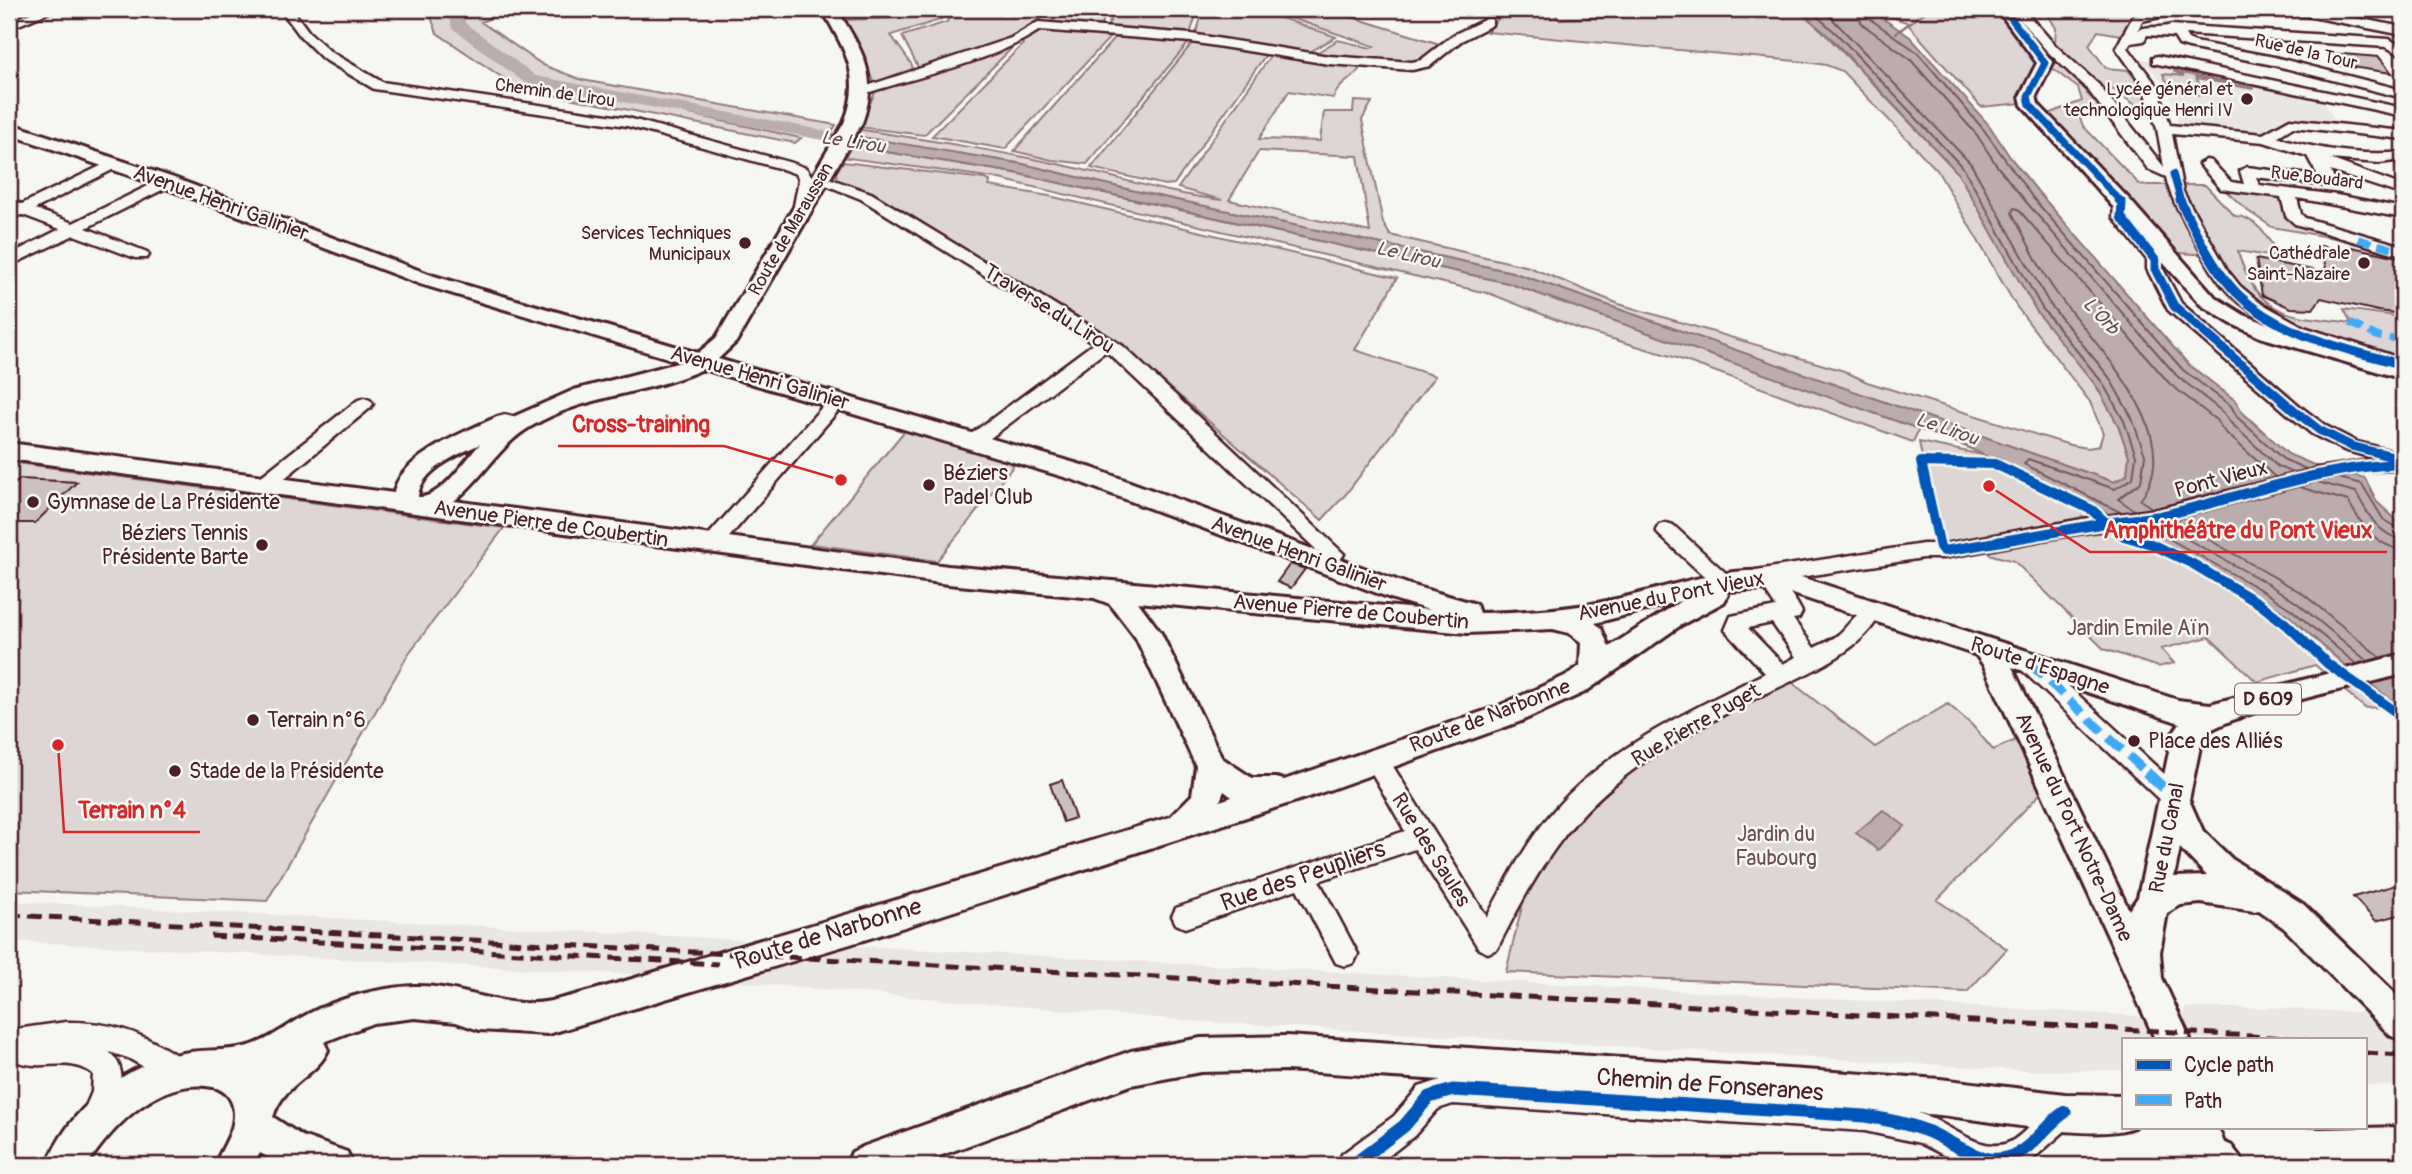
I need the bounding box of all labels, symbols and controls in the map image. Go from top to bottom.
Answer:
street label: Rue de la Tour [2252,29,2360,75]
street label: Chemin de Lirou [493,73,617,113]
place label: Lycée général et technologique Henri IV [2063,78,2234,122]
marker: Lycée général et technologique Henri IV [2239,91,2255,107]
water label: Le Lirou [819,125,888,159]
street label: Route de Maraussan [744,158,838,300]
street label: Avenue Henri Galinier [130,159,313,247]
street label: Rue Boudard [2269,161,2365,195]
place label: Services Techniques Municipaux [581,222,731,266]
marker: Services Techniques Municipaux [737,235,753,251]
water label: Le Lirou [1374,236,1444,274]
place label: Cathédrale Saint-Nazaire [2247,242,2350,286]
marker: Cathédrale Saint-Nazaire [2356,255,2372,271]
street label: Traverse du Lirou [978,258,1120,360]
water label: L'Orb [2078,292,2125,341]
street label: Avenue Henri Galinier [667,340,853,417]
callout: Cross-training [558,402,724,446]
water label: Le Lirou [1913,407,1983,451]
text: Cross-training [572,410,711,439]
street label: Pont Vieux [2172,454,2270,504]
place label: Béziers Padel Club [943,460,1033,511]
marker: Béziers Padel Club [921,477,937,493]
place label: Gymnase de La Présidente [47,489,281,516]
marker: Gymnase de La Présidente [25,494,41,510]
street label: Avenue Pierre de Coubertin [432,494,670,554]
callout: Amphithéâtre du Pont Vieux [2090,508,2387,552]
street label: Avenue Henri Galinier [1208,510,1391,598]
text: Amphithéâtre du Pont Vieux [2103,516,2373,545]
place label: Béziers Tennis Présidente Barte [102,520,249,571]
marker: Béziers Tennis Présidente Barte [254,537,270,553]
street label: Avenue du Pont Vieux [1575,565,1767,627]
street label: Avenue Pierre de Coubertin [1232,588,1470,636]
park label: Jardin Emile Aïn [2067,615,2209,642]
street label: Route d'Espagne [1967,631,2114,701]
street label: Route de Narbonne [1406,673,1575,759]
street label: Rue Pierre Puget [1627,677,1766,773]
road number: D 609 [2235,684,2301,714]
place label: Terrain n°6 [267,707,366,734]
street label: Avenue du Port Notre-Dame [2009,708,2139,947]
marker: Terrain n°6 [245,712,261,728]
place label: Place des Alliés [2148,728,2283,755]
marker: Place des Alliés [2126,733,2142,749]
place label: Stade de la Présidente [189,758,384,785]
marker: Stade de la Présidente [167,763,183,779]
street label: Rue du Canal [2143,781,2191,895]
callout: Terrain n°4 [64,788,200,832]
street label: Rue des Saules [1385,788,1477,913]
text: Terrain n°4 [77,796,187,825]
park label: Jardin du Faubourg [1735,821,1817,872]
street label: Rue des Peupliers [1217,834,1389,918]
street label: Route de Narbonne [731,892,925,976]
legend [2122,1038,2366,1128]
text: Cycle path [2184,1052,2274,1079]
street label: Chemin de Fonseranes [1595,1063,1825,1107]
text: Path [2184,1088,2222,1115]

